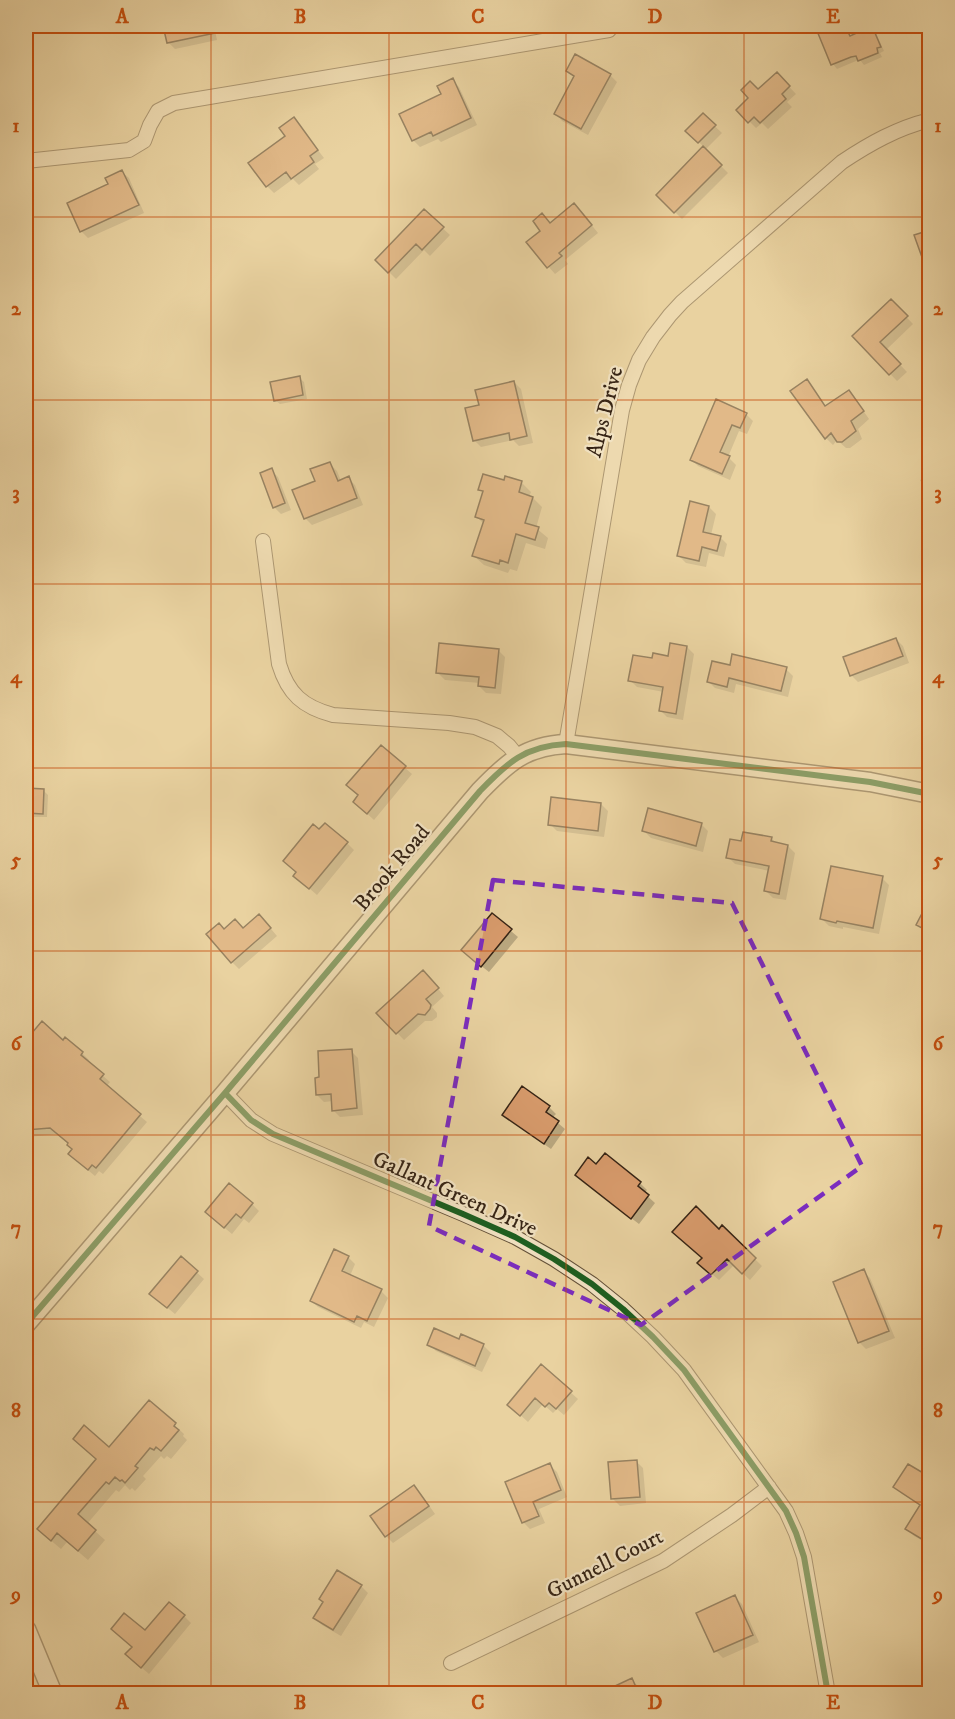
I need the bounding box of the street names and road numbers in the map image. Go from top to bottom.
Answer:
street label: Alps Drive [581,364,629,460]
street label: Brook Road [348,819,436,917]
street label: Gallant Green Drive [368,1146,542,1242]
street label: Gunnell Court [542,1523,668,1605]

